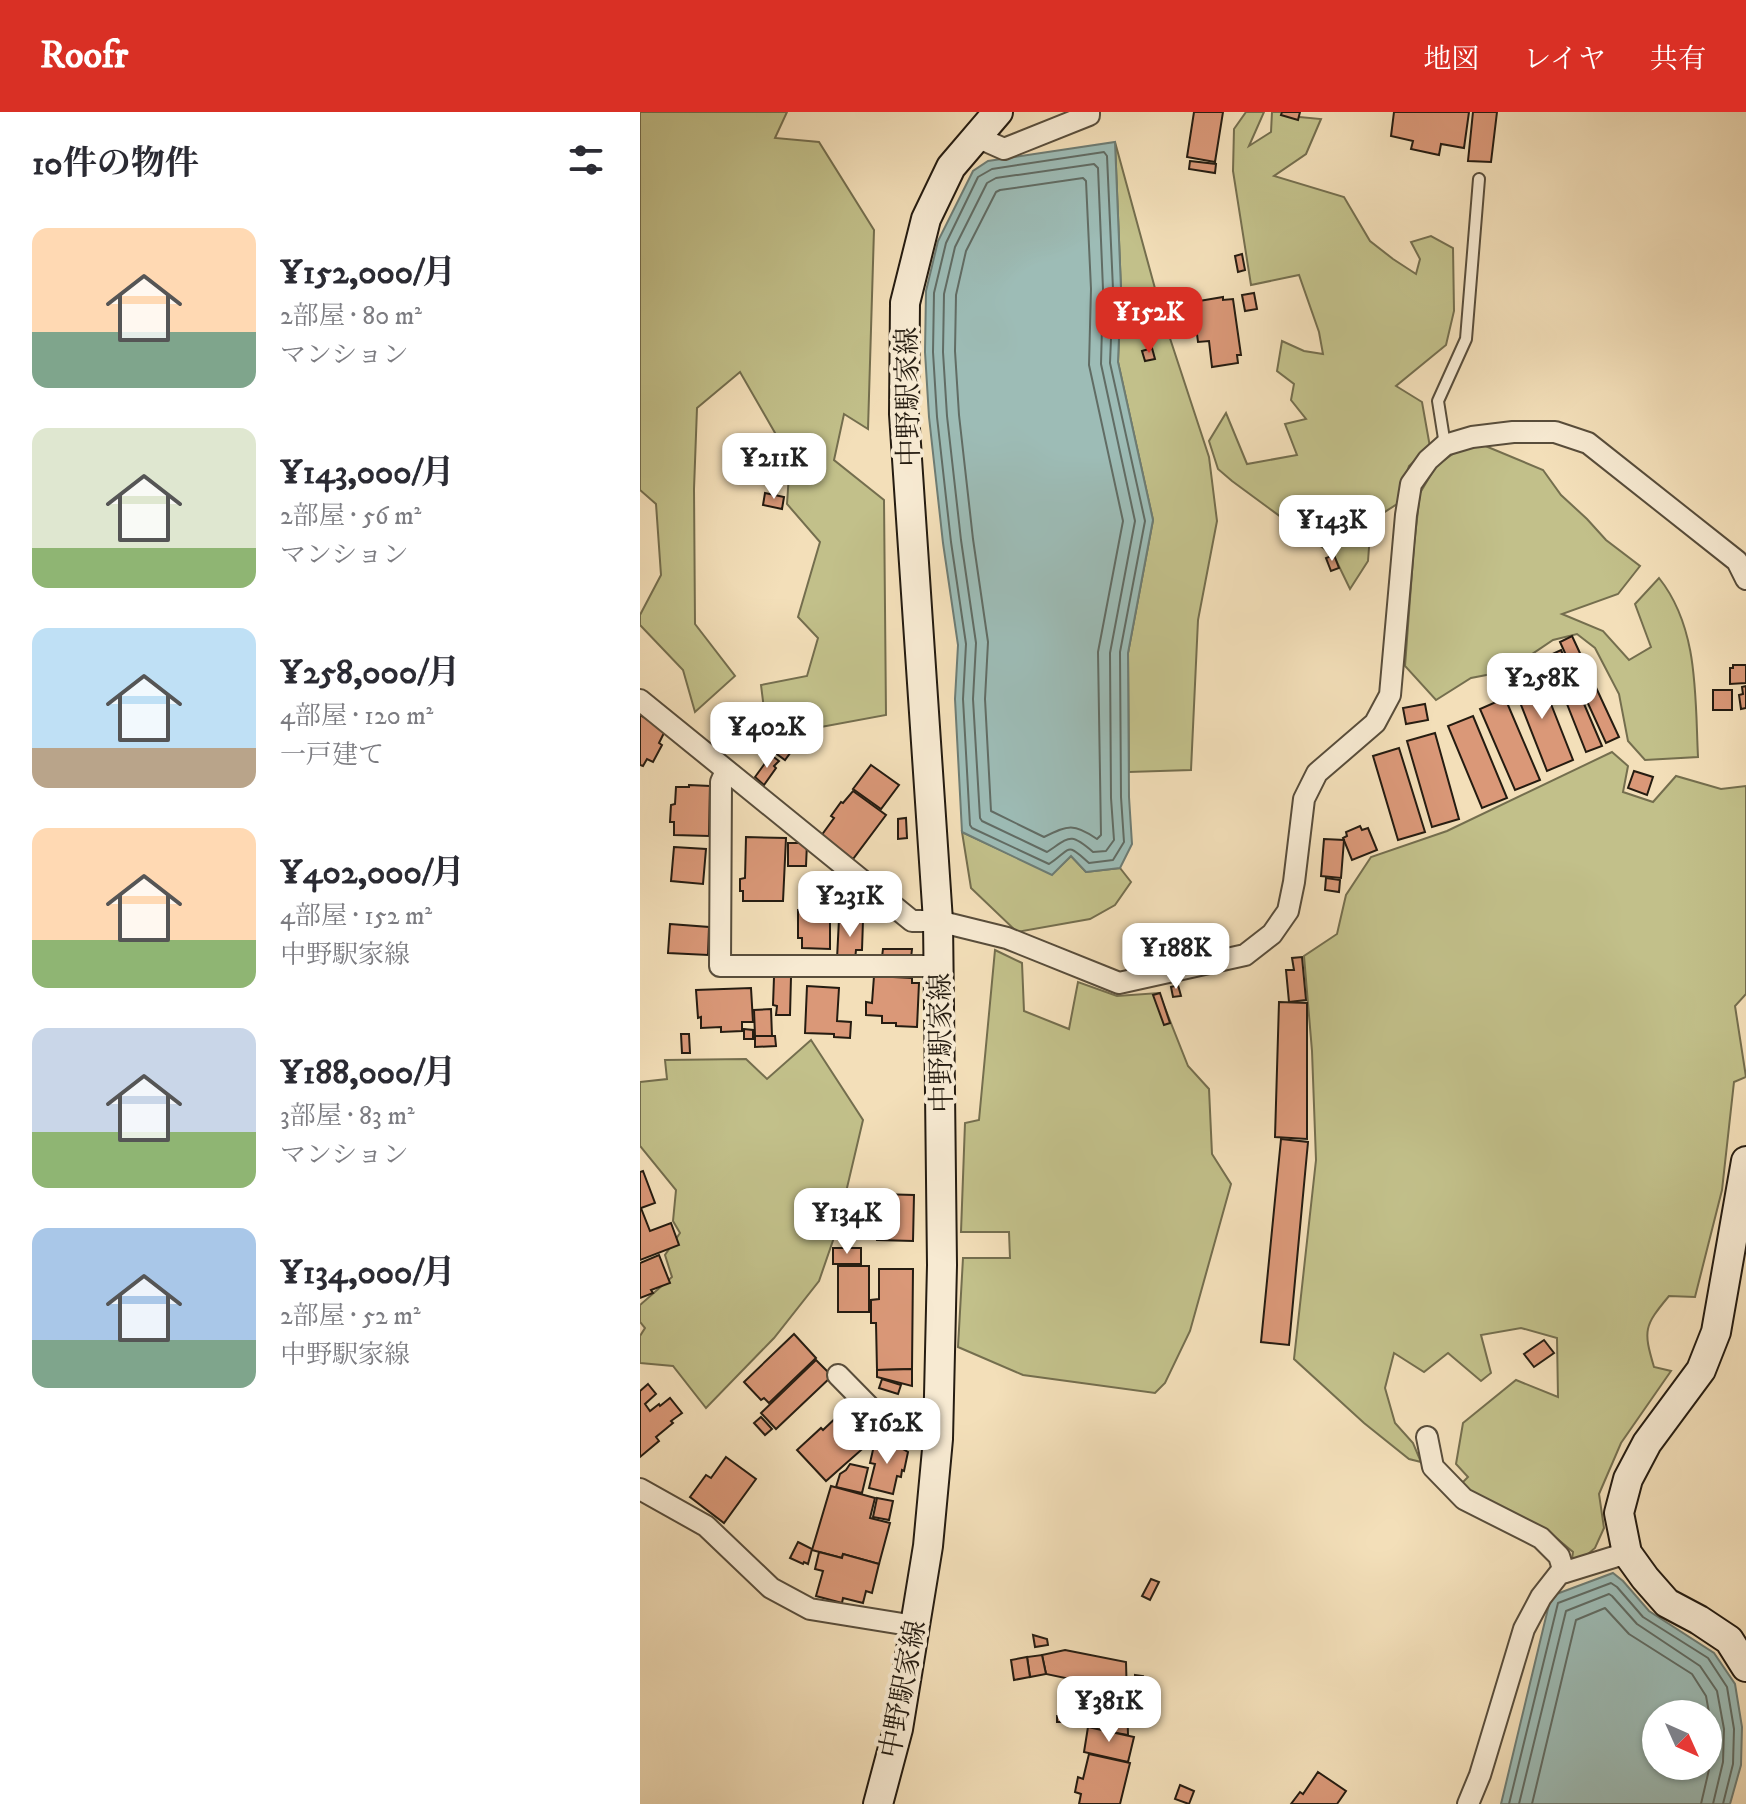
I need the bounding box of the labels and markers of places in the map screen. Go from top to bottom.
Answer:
pin: ¥152K [1093,287,1205,355]
pin: ¥211K [718,433,830,501]
pin: ¥143K [1276,495,1388,563]
pin: ¥258K [1486,653,1598,721]
pin: ¥402K [711,702,823,770]
pin: ¥231K [794,871,906,939]
pin: ¥188K [1120,923,1232,991]
pin: ¥134K [791,1188,903,1256]
pin: ¥162K [831,1398,943,1466]
pin: ¥381K [1053,1676,1165,1744]

